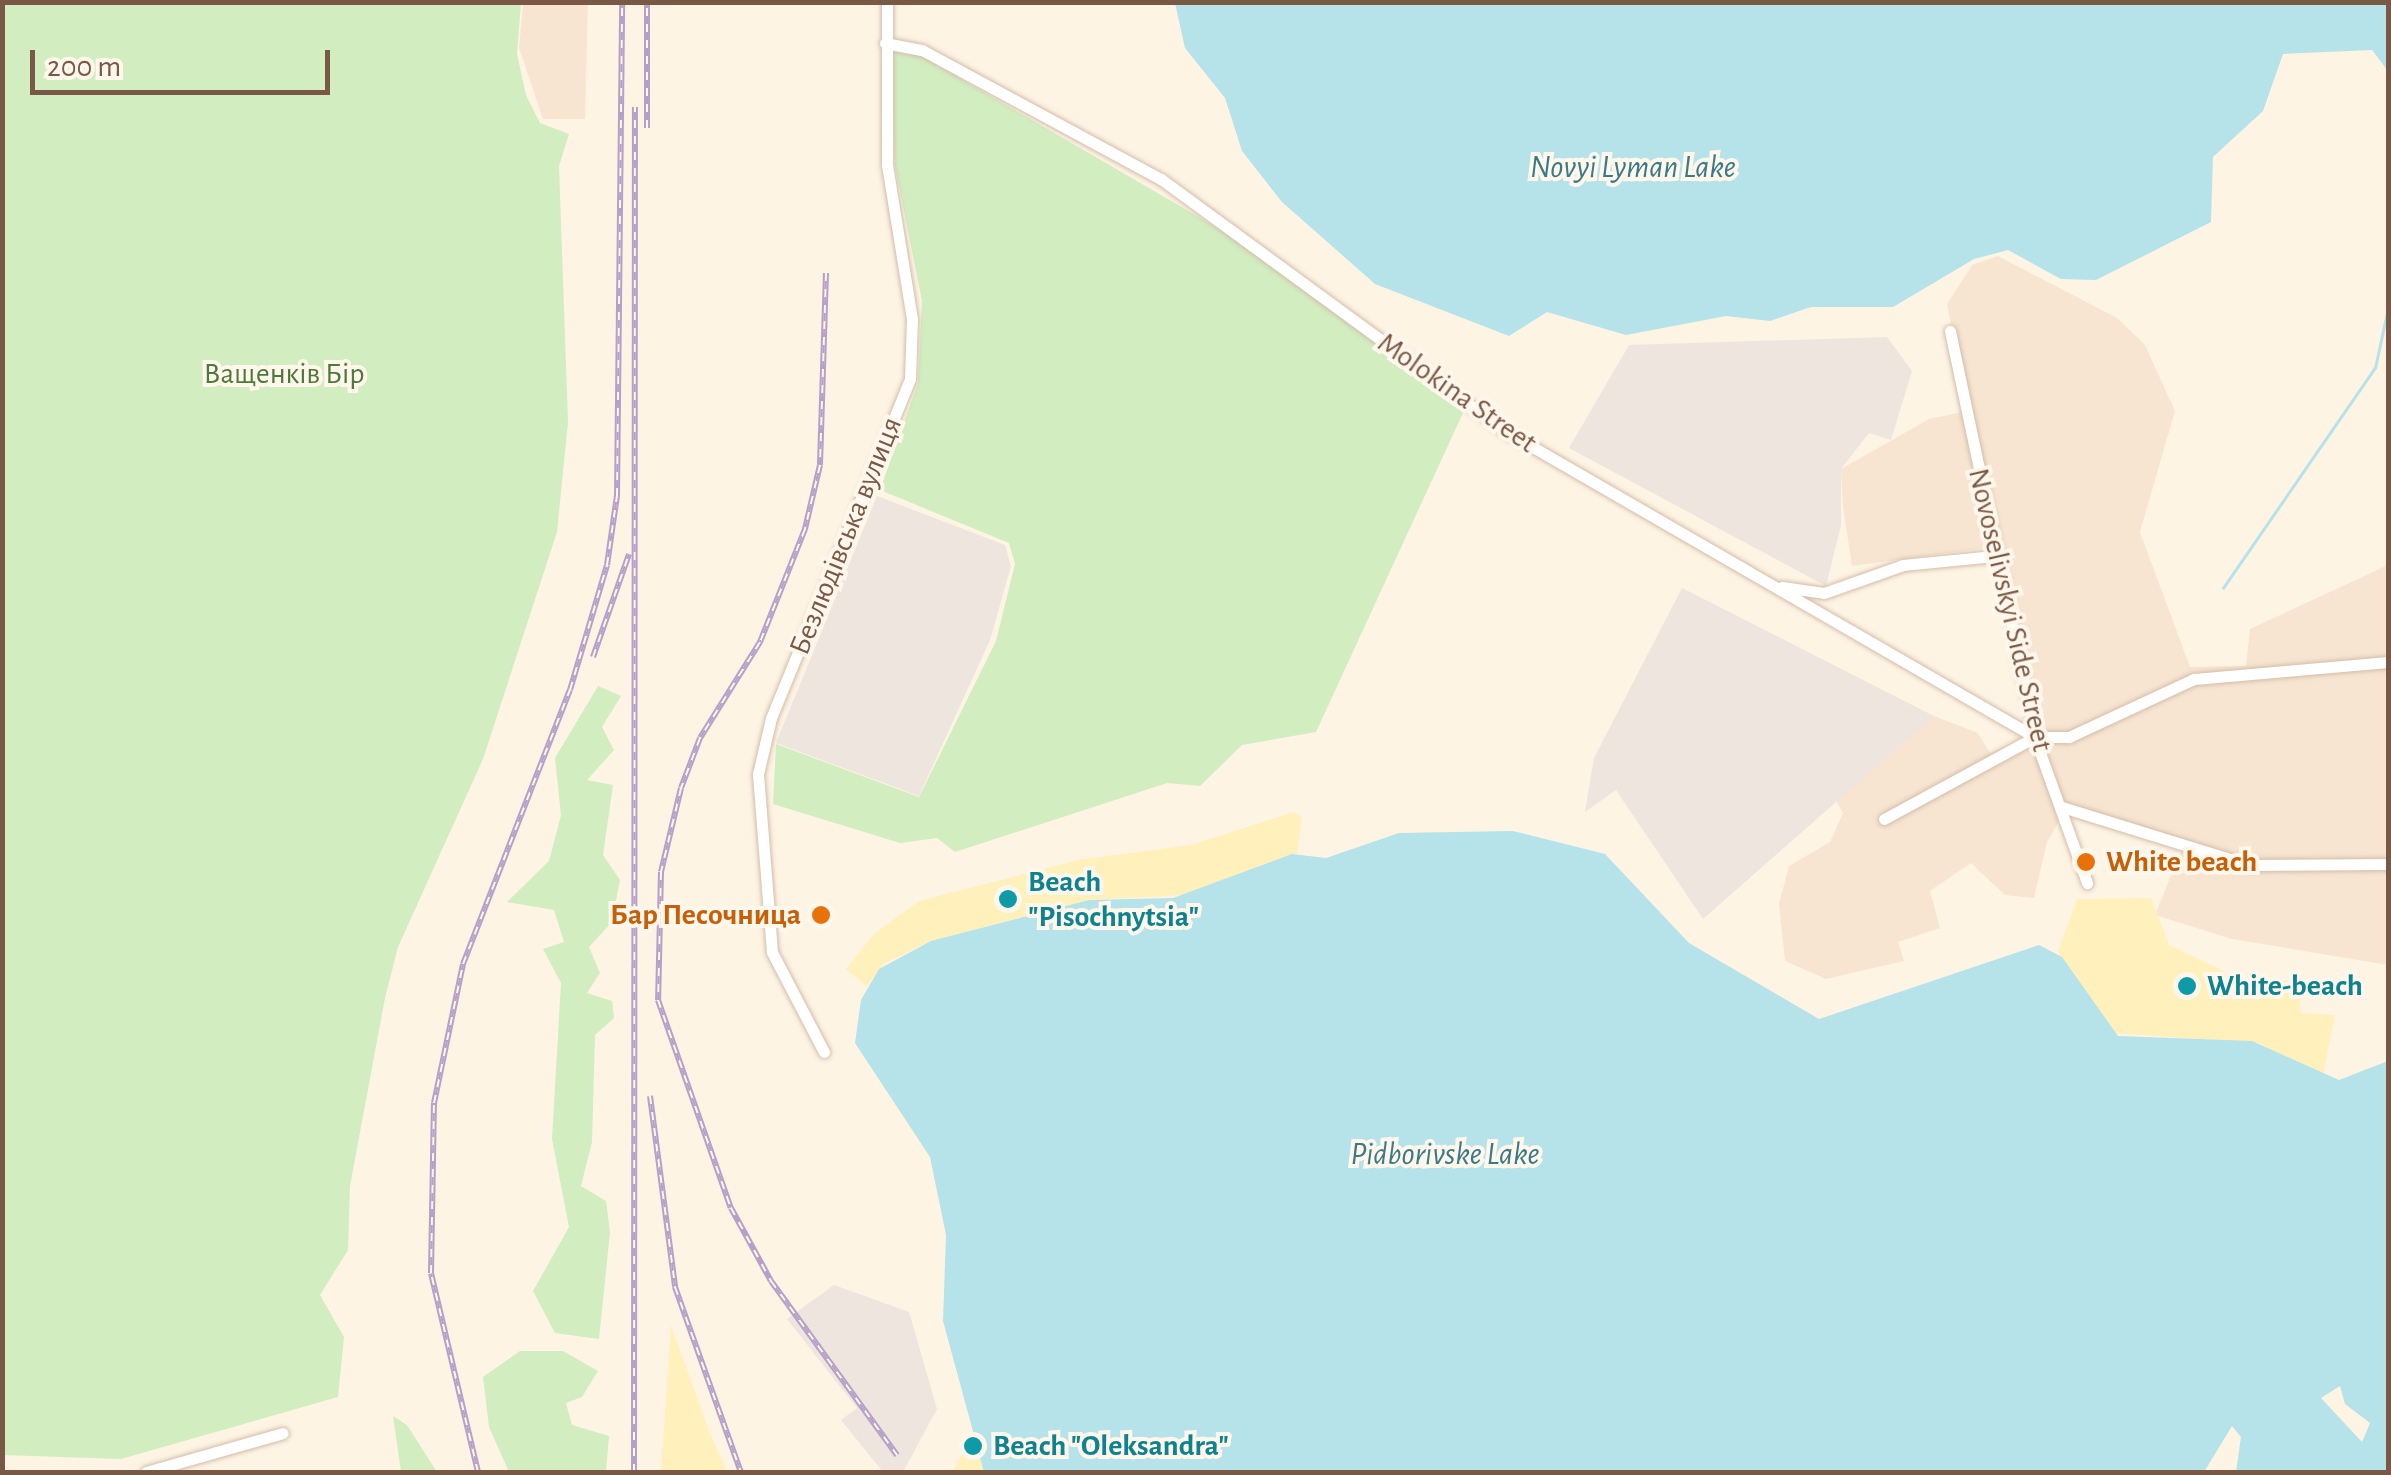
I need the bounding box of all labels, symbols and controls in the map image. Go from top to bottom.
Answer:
scale bar [35,30,335,92]
text: 200 m [47,52,121,82]
water label: Novyi Lyman Lake [1530,148,1736,186]
street label: Molokina Street [1371,325,1543,461]
park label: Ващенків Бір [204,356,364,392]
street label: Безлюдівська вулиця [782,412,910,660]
street label: Novoselivskyi Side Street [1960,465,2060,755]
place label: White beach [2106,844,2257,880]
marker: White beach [2075,851,2097,873]
place label: Beach "Pisochnytsia" [1028,864,1199,934]
marker: Beach "Pisochnytsia" [997,888,1019,910]
place label: Бар Песочница [610,897,801,933]
marker: Бар Песочница [810,904,832,926]
place label: White-beach [2207,968,2363,1004]
marker: White-beach [2176,975,2198,997]
water label: Pidborivske Lake [1350,1135,1540,1173]
place label: Beach "Oleksandra" [993,1428,1229,1464]
marker: Beach "Oleksandra" [962,1435,984,1457]

